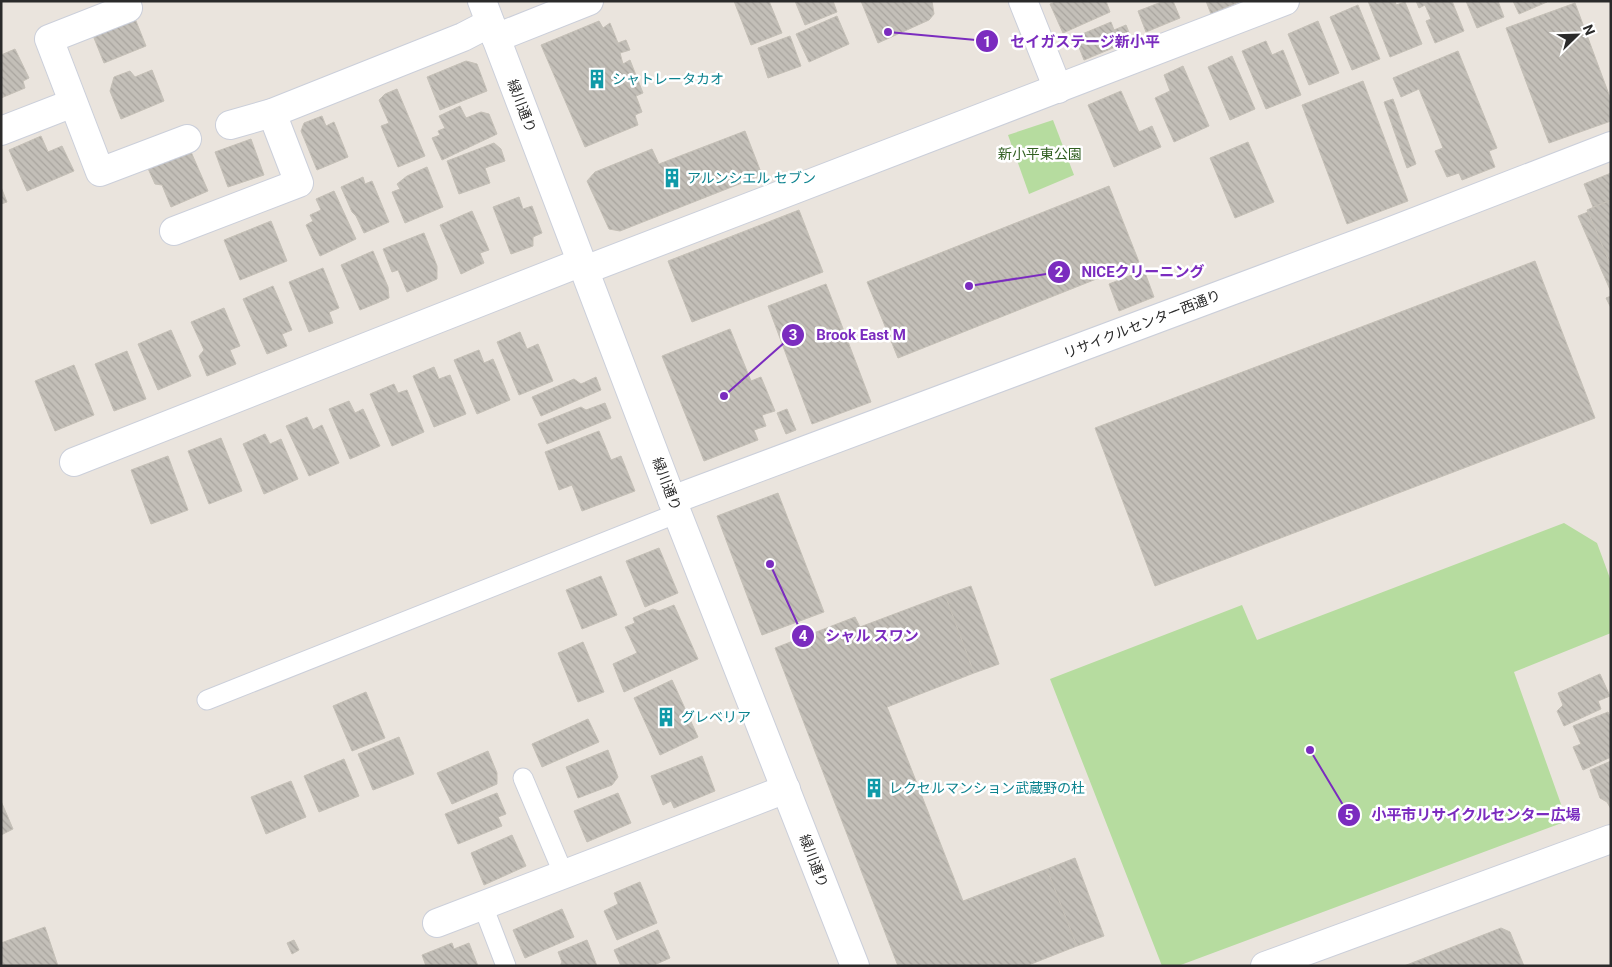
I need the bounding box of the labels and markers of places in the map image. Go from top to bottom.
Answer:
callout: セイガステージ新小平 [975,26,1170,56]
building icon: シャトレータカオ [586,68,608,90]
place label: シャトレータカオ [612,71,724,87]
building icon: アルンシエル セブン [661,167,683,189]
place label: アルンシエル セブン [687,170,816,186]
callout: NICEクリーニング [1046,257,1215,287]
callout: Brook East M [781,320,915,350]
callout: シャル スワン [791,621,929,651]
building icon: グレベリア [655,706,677,728]
place label: グレベリア [681,709,751,725]
building icon: レクセルマンション武蔵野の杜 [863,777,885,799]
place label: レクセルマンション武蔵野の杜 [889,780,1085,796]
callout: 小平市リサイクルセンター広場 [1336,800,1591,830]

